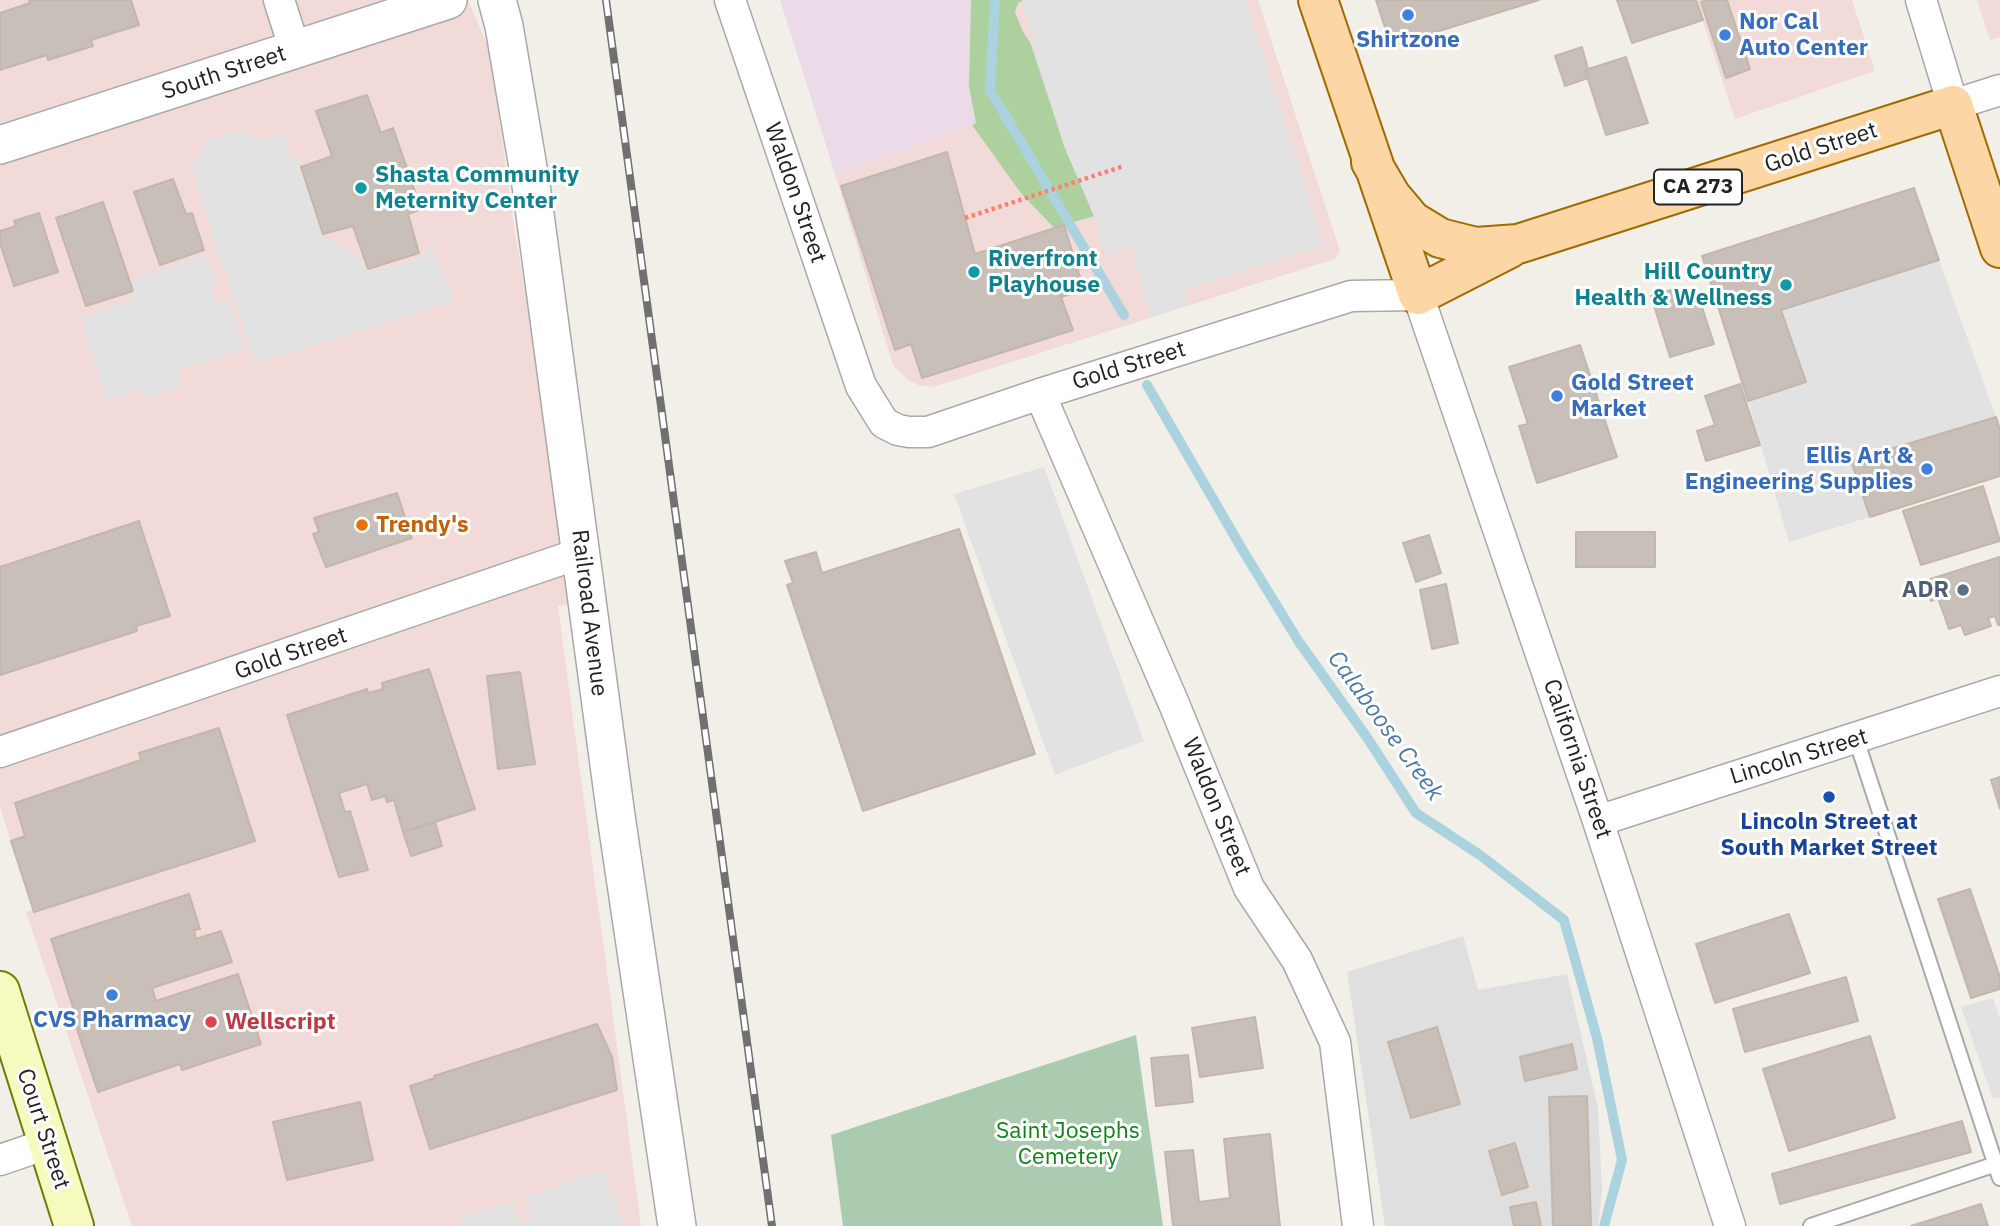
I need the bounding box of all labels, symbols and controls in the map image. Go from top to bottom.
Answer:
marker: Shirtzone [1400,7,1416,23]
place label: Nor Cal Auto Center [1739,8,1868,62]
place label: Shirtzone [1356,26,1460,54]
marker: Nor Cal Auto Center [1717,27,1733,43]
street label: South Street [158,40,290,106]
street label: Gold Street [1761,117,1881,179]
street label: Waldon Street [758,119,832,267]
place label: Shasta Community Meternity Center [375,161,579,215]
road number: CA 273 [1654,170,1742,204]
marker: Shasta Community Meternity Center [353,180,369,196]
place label: Riverfront Playhouse [988,245,1100,299]
place label: Hill Country Health & Wellness [1574,258,1772,312]
marker: Riverfront Playhouse [966,264,982,280]
marker: Hill Country Health & Wellness [1778,277,1794,293]
street label: Gold Street [1069,336,1189,396]
place label: Gold Street Market [1571,369,1694,423]
marker: Gold Street Market [1549,388,1565,404]
place label: Ellis Art & Engineering Supplies [1685,442,1913,496]
marker: Ellis Art & Engineering Supplies [1919,461,1935,477]
place label: Trendy's [376,511,469,539]
marker: Trendy's [354,517,370,533]
street label: Railroad Avenue [565,528,613,698]
place label: ADR [1902,576,1949,604]
marker: ADR [1955,582,1971,598]
street label: Gold Street [231,622,351,686]
water label: Calaboose Creek [1321,646,1449,806]
street label: California Street [1537,676,1617,842]
street label: Lincoln Street [1727,723,1871,791]
street label: Waldon Street [1176,734,1256,880]
marker: Lincoln Street at South Market Street [1821,789,1837,805]
place label: Lincoln Street at South Market Street [1721,808,1937,862]
marker: CVS Pharmacy [104,987,120,1003]
place label: CVS Pharmacy [33,1006,191,1034]
place label: Wellscript [225,1008,335,1036]
marker: Wellscript [203,1014,219,1030]
street label: Court Street [11,1065,75,1193]
park label: Saint Josephs Cemetery [996,1117,1140,1171]

